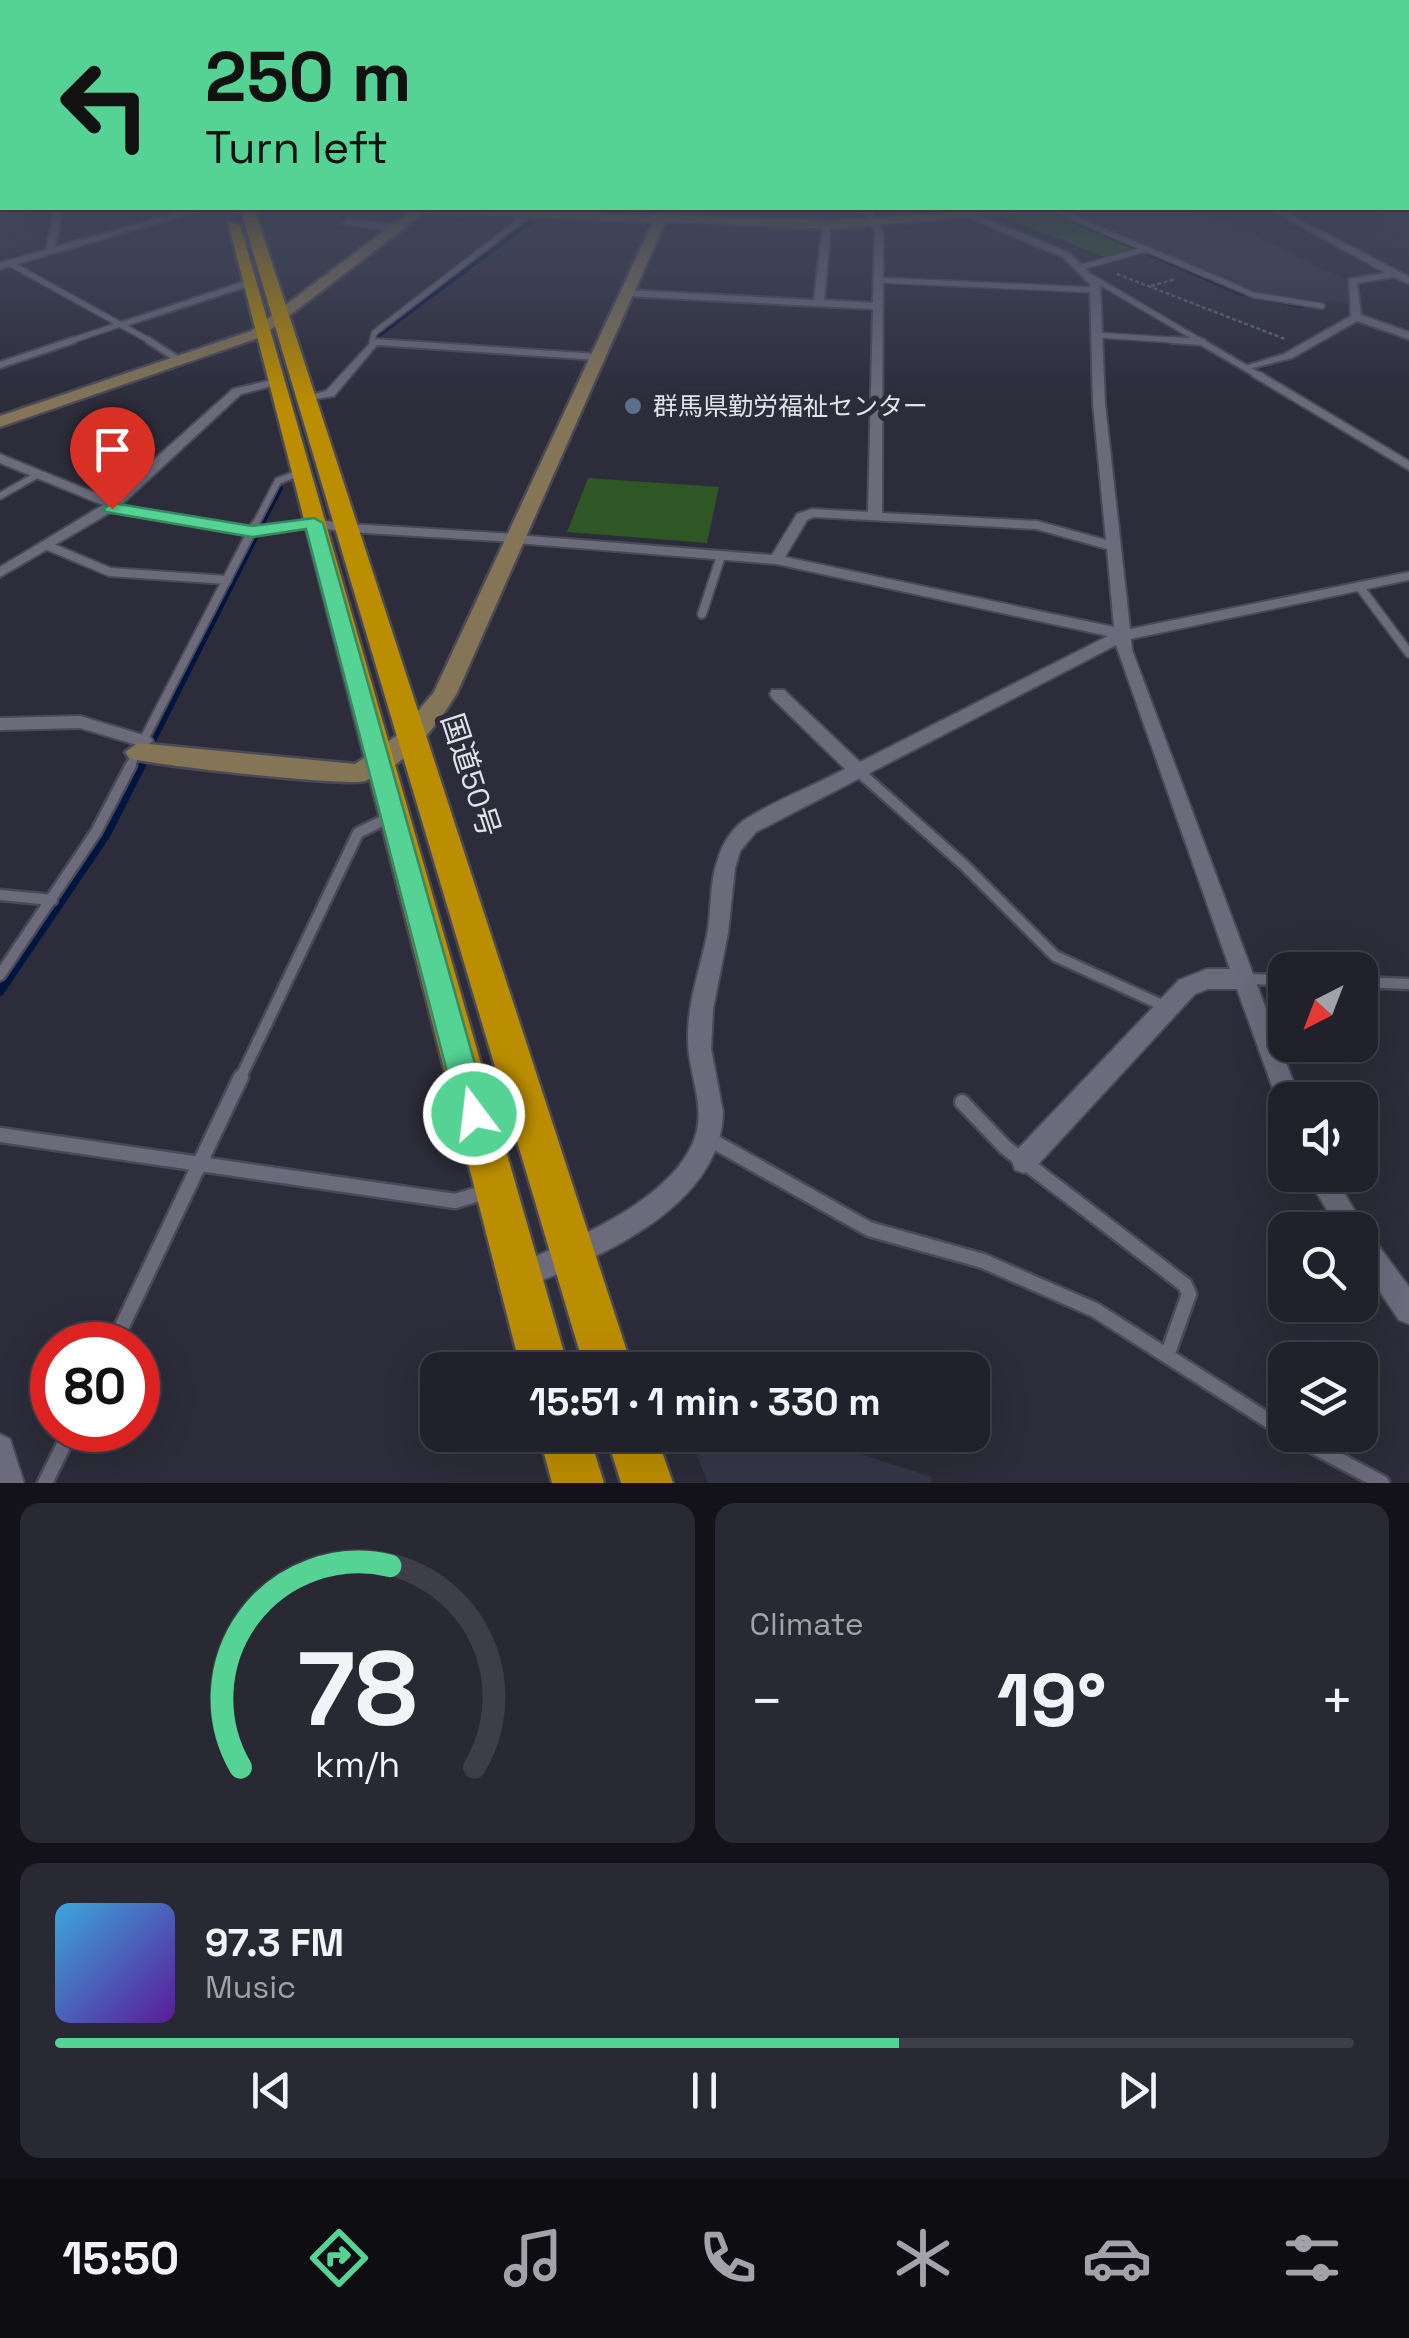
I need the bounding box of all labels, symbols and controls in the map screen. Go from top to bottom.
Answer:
text: 250 m [205,32,412,121]
icon: left [40,40,170,170]
text: Turn left [205,119,388,176]
place label: 群馬県勤労福祉センター [653,390,928,422]
marker: 群馬県勤労福祉センター [622,395,644,417]
pin [70,407,155,510]
icon: arrive [85,422,140,477]
street label: 国道50号 [433,708,509,842]
north arrow [1268,952,1378,1062]
map controls [1268,952,1378,1452]
position arrow [422,1062,526,1166]
button: sound [1268,1082,1378,1192]
button: search [1268,1212,1378,1322]
speed limit sign: 80 [30,1322,160,1452]
button: layers [1268,1342,1378,1452]
text: 15:51 · 1 min · 330 m [529,1378,881,1426]
text: Climate [750,1604,864,1644]
text: 78 [297,1623,417,1755]
text: 19° [997,1652,1107,1748]
text: − [750,1666,784,1736]
text: + [1320,1666,1354,1736]
text: km/h [315,1742,400,1787]
text: 97.3 FM [205,1919,344,1967]
text: Music [205,1967,296,2007]
icon: previous [244,2063,299,2118]
icon: pause [677,2063,732,2118]
icon: next [1110,2063,1165,2118]
icon: directions [304,2223,374,2293]
icon: music [498,2223,568,2293]
icon: phone [693,2223,763,2293]
icon: climate [888,2223,958,2293]
icon: car [1082,2223,1152,2293]
icon: filters [1277,2223,1347,2293]
text: 15:50 [62,2230,179,2287]

